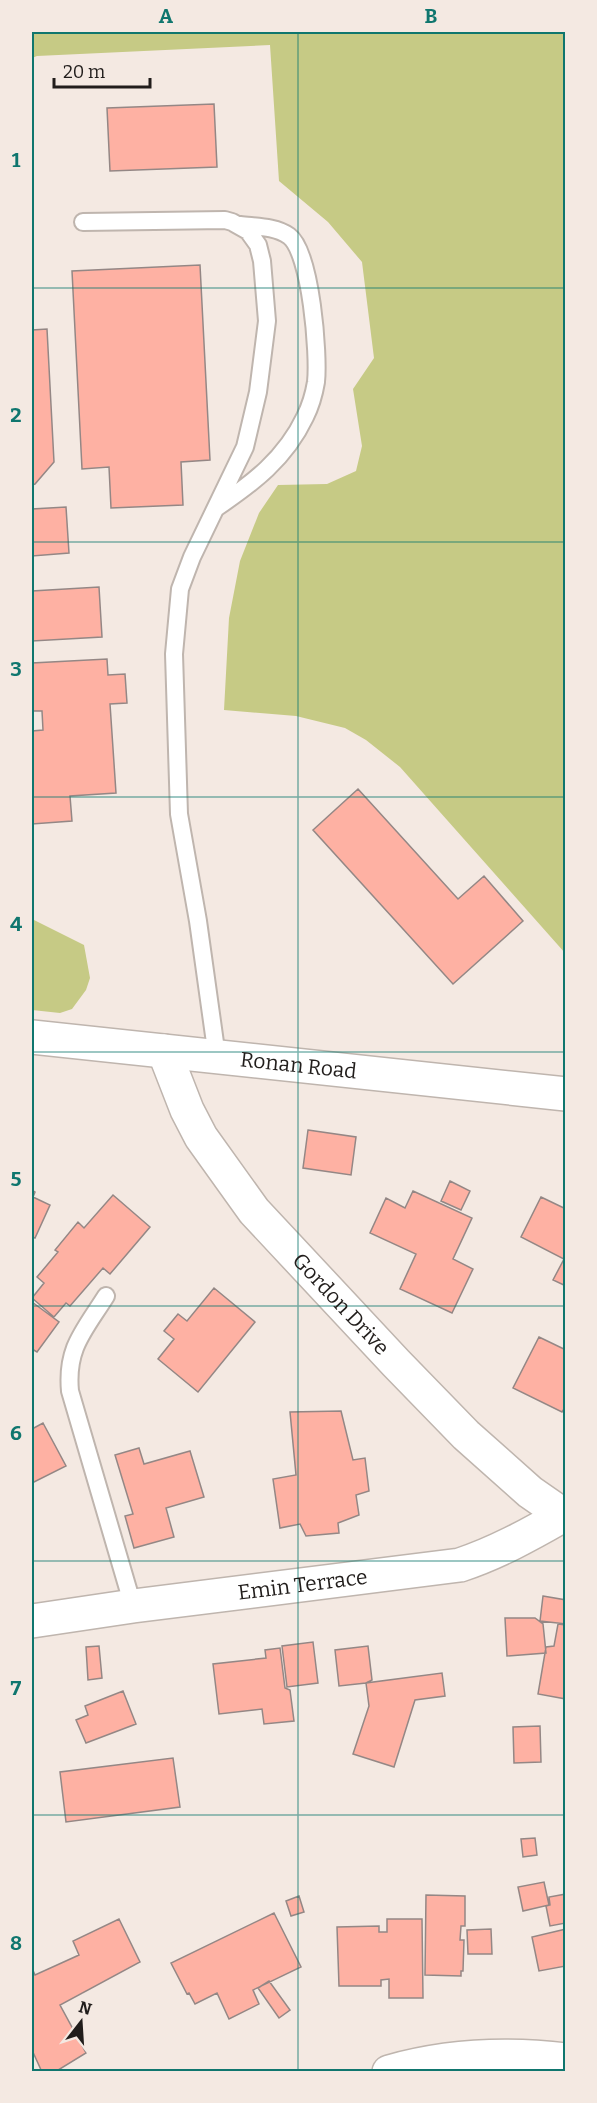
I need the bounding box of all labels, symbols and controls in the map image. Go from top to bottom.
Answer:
text: A [159,4,174,28]
text: B [425,4,438,28]
scale bar [54,51,150,89]
text: 20 m [63,61,105,83]
text: 1 [12,148,21,172]
text: 2 [10,403,22,427]
text: 3 [10,657,22,681]
text: 4 [10,912,22,936]
street label: Ronan Road [239,1046,358,1085]
text: 5 [11,1167,22,1191]
street label: Gordon Drive [287,1248,395,1360]
text: 6 [10,1421,22,1445]
street label: Emin Terrace [236,1564,369,1606]
text: 7 [11,1676,22,1700]
text: 8 [10,1931,22,1955]
north arrow [51,1992,111,2052]
text: N [77,1997,94,2019]

